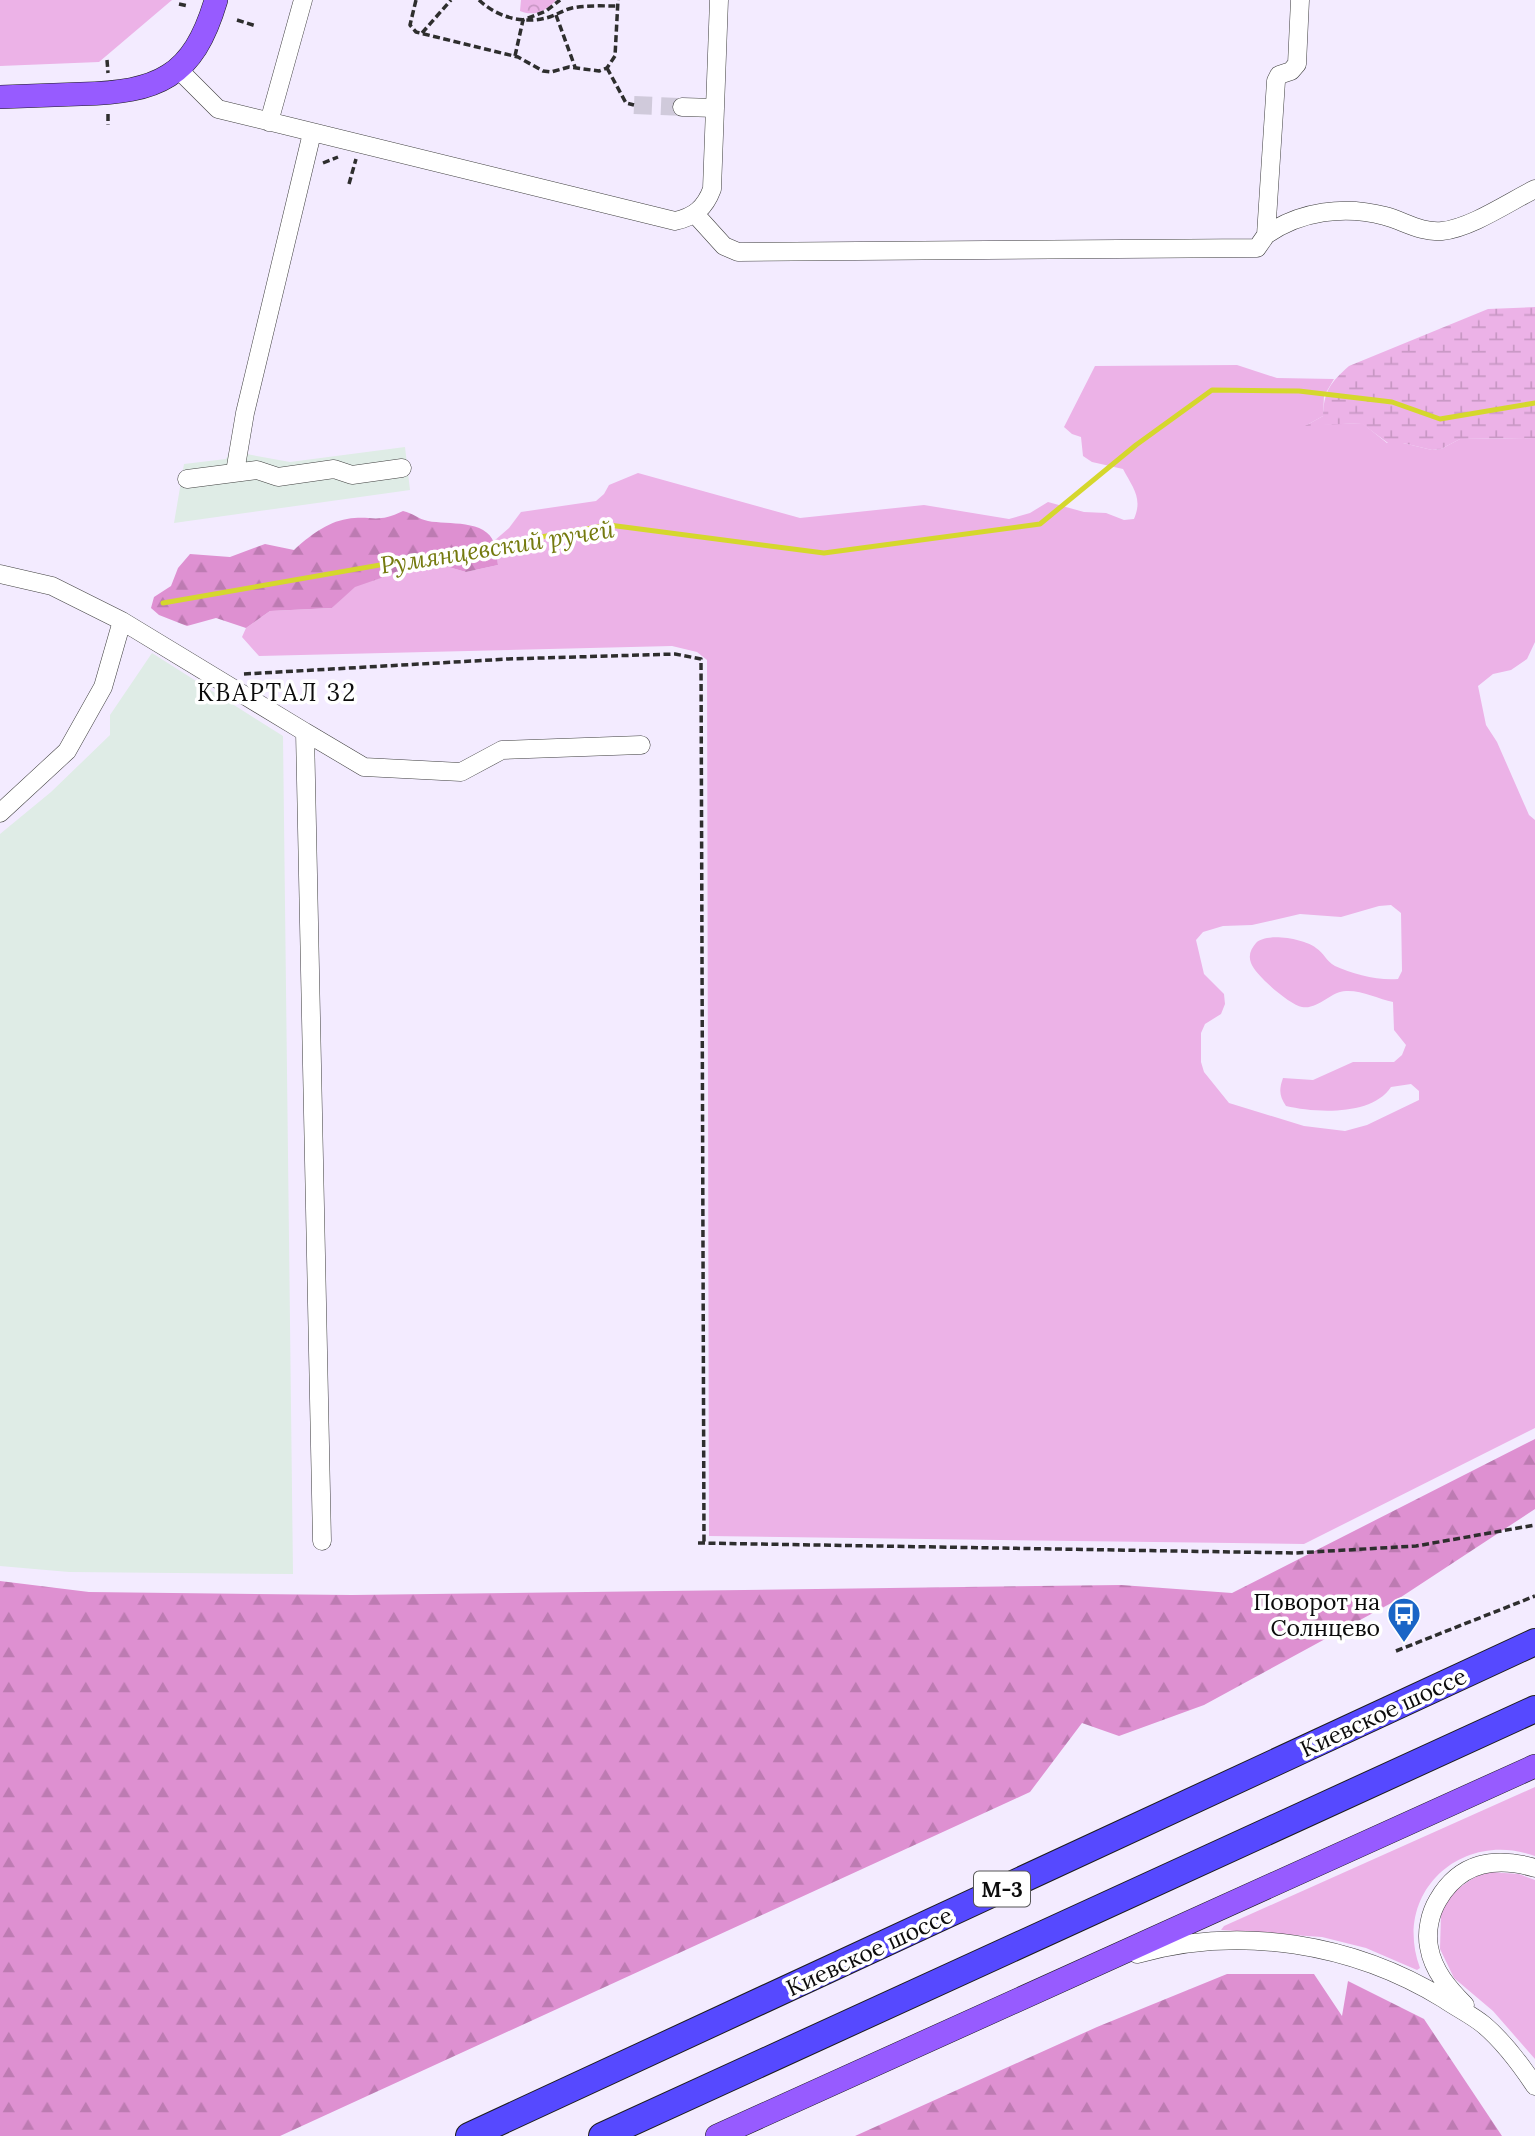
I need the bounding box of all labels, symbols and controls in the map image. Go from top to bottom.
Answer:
water label: Румянцевский ручей [378,513,617,581]
district label: КВАРТАЛ 32 [197,677,357,708]
place label: Поворот на Солнцево [1253,1587,1380,1642]
bus stop icon: Поворот на Солнцево [1385,1595,1423,1644]
street label: Киевское шоссе [1295,1661,1471,1763]
road number: М-3 [974,1871,1030,1906]
street label: Киевское шоссе [781,1900,957,2002]

